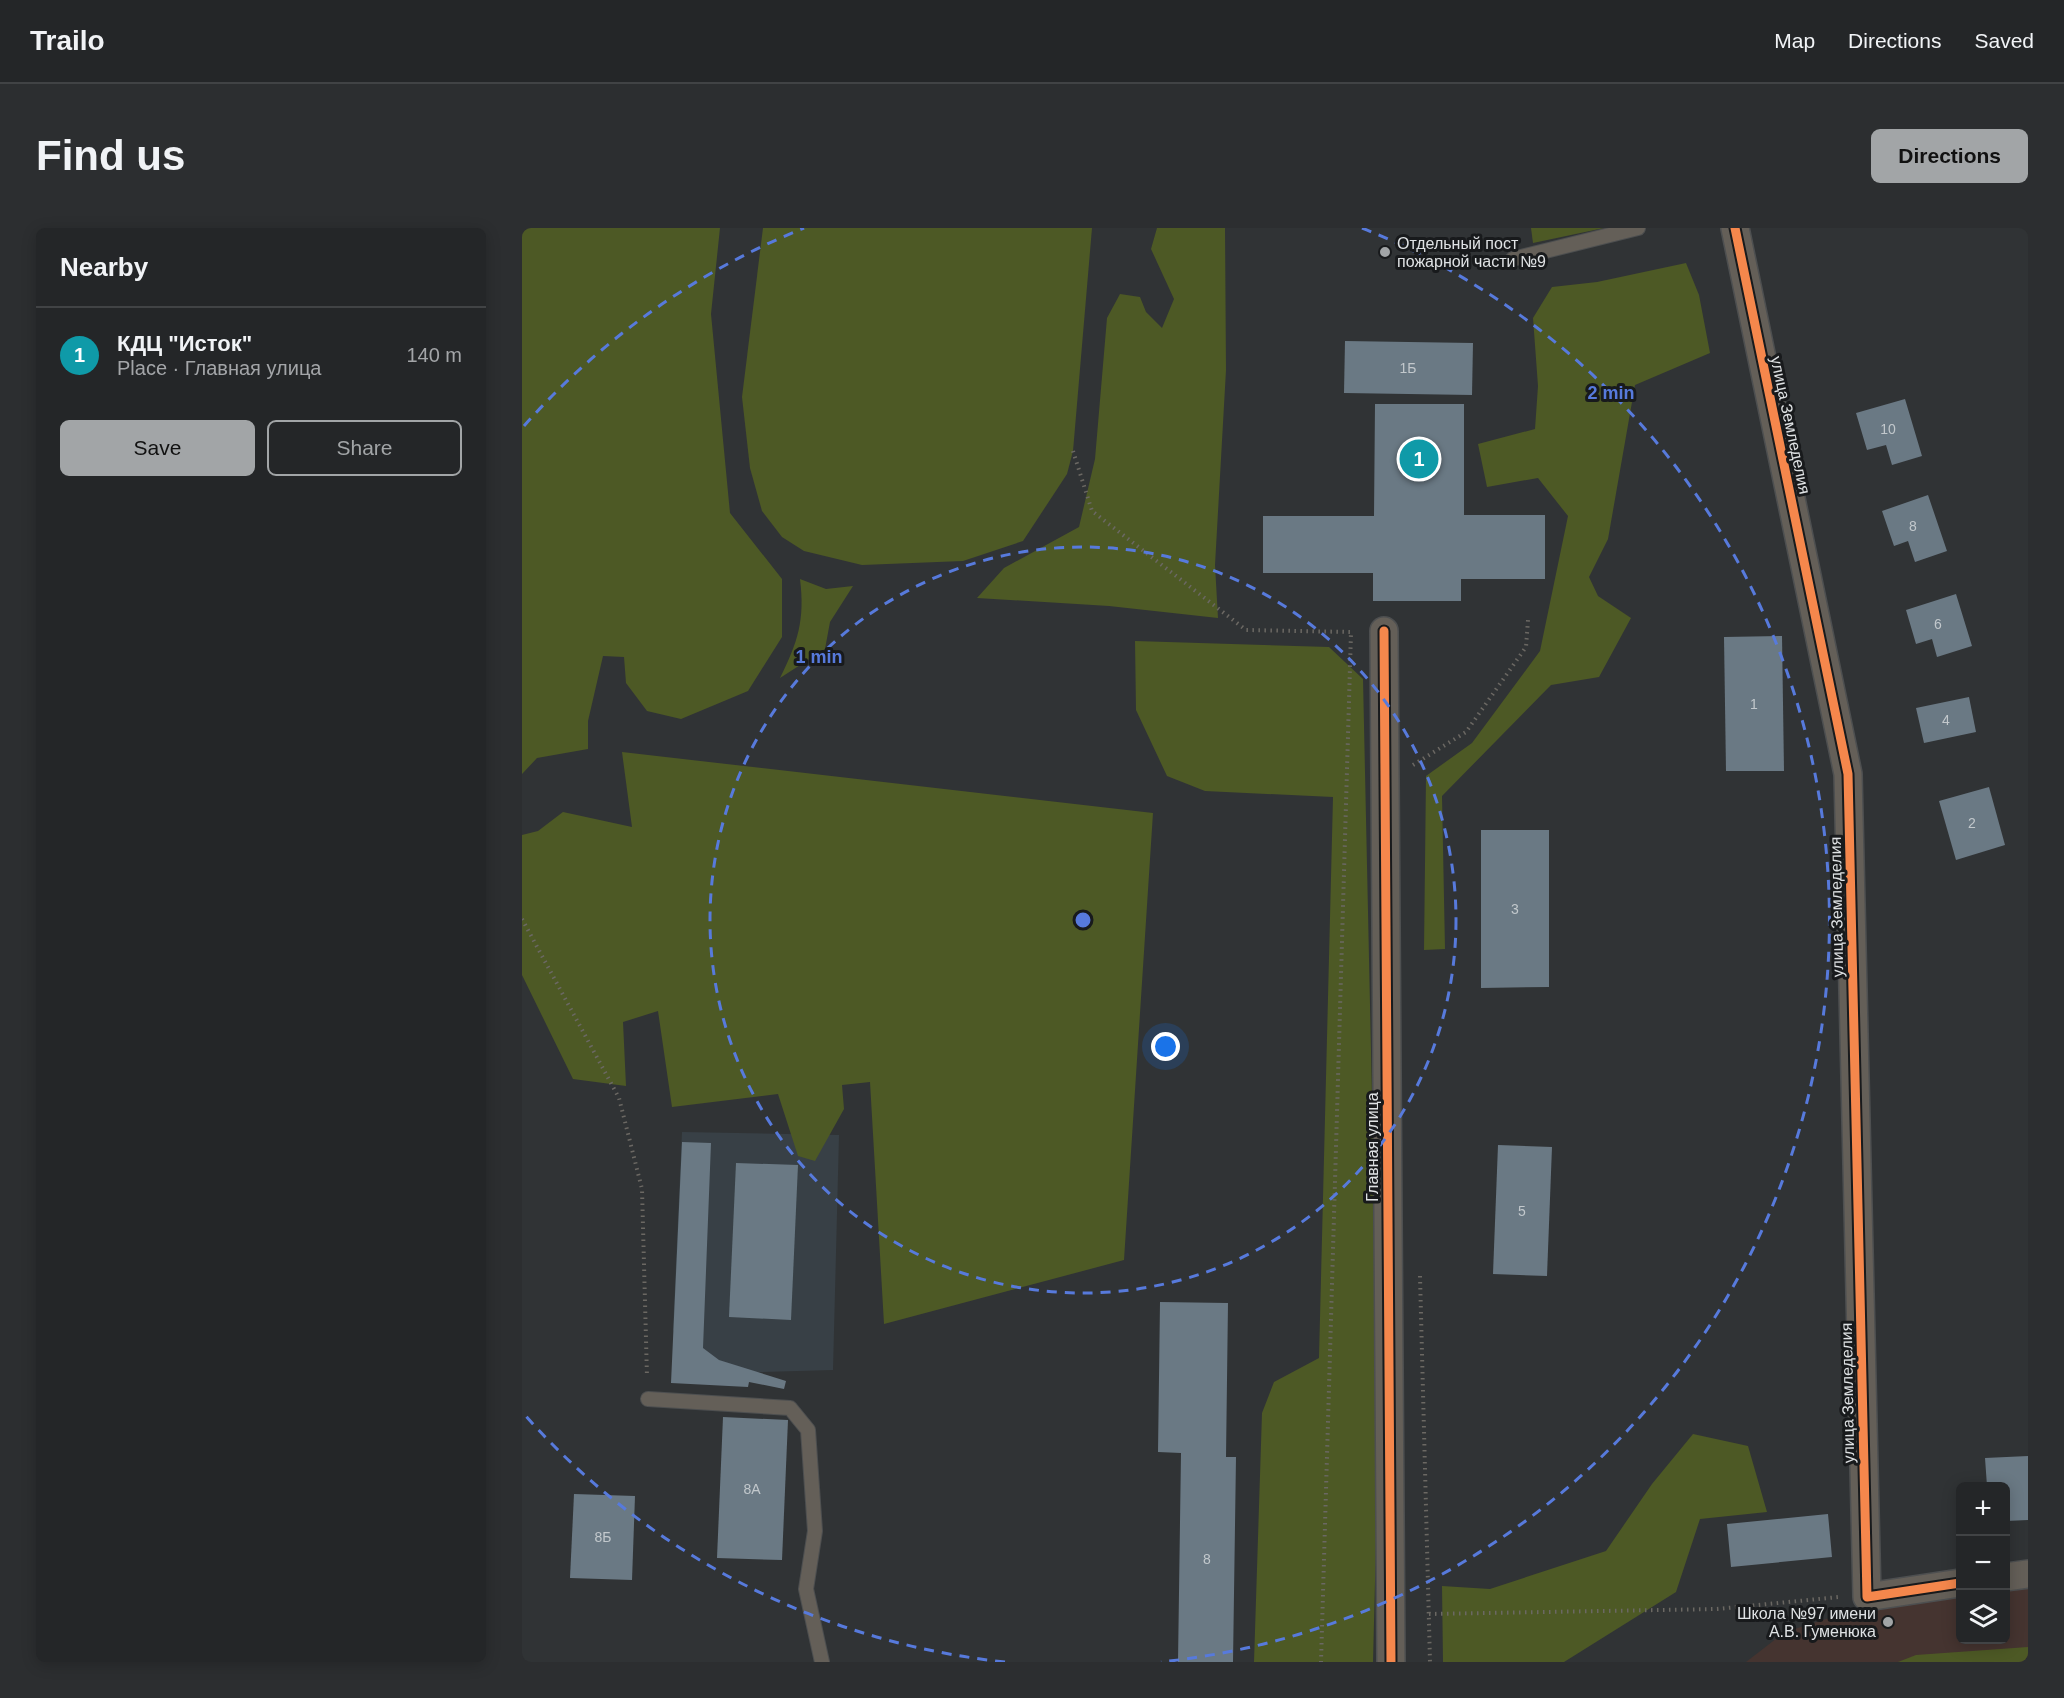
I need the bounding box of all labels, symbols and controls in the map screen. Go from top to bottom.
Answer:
text: Trailo [30,25,105,56]
text: Map [1774,29,1815,52]
text: Directions [1848,29,1941,52]
text: Saved [1974,29,2034,52]
button: Directions [1871,129,2028,183]
text: Find us [36,132,185,179]
place label: Отдельный пост пожарной части №9 [1397,235,1546,270]
marker: Отдельный пост пожарной части №9 [1378,245,1392,259]
text: Nearby [60,252,148,282]
text: КДЦ "Исток" [117,331,252,356]
text: 1 [74,344,85,366]
text: 140 m [406,344,462,366]
street label: улица Земледелия [1768,355,1813,496]
text: Place · Главная улица [117,357,321,379]
house number: 1Б [1400,360,1416,376]
text: 2 min [1587,383,1635,403]
button: Save [60,420,255,476]
button: Share [267,420,462,476]
house number: 10 [1880,421,1896,437]
pin: 1 [1400,436,1438,482]
house number: 8 [1909,518,1917,534]
house number: 6 [1934,616,1942,632]
text: 1 min [795,647,843,667]
house number: 1 [1750,696,1758,712]
house number: 4 [1942,712,1950,728]
house number: 2 [1968,815,1976,831]
street label: улица Земледелия [1827,837,1846,977]
house number: 3 [1511,901,1519,917]
centre of rings [1073,910,1093,930]
your location [1151,1032,1180,1061]
street label: Главная улица [1364,1092,1381,1202]
house number: 5 [1518,1203,1526,1219]
street label: улица Земледелия [1838,1323,1857,1463]
house number: 8А [743,1481,761,1497]
map controls [1956,1482,2010,1644]
button: + [1956,1482,2010,1536]
house number: 8Б [595,1529,611,1545]
button: − [1956,1536,2010,1590]
house number: 8 [1203,1551,1211,1567]
button: layers [1956,1590,2010,1644]
place label: Школа №97 имени А.В. Гуменюка [1737,1605,1876,1640]
marker: Школа №97 имени А.В. Гуменюка [1881,1615,1895,1629]

